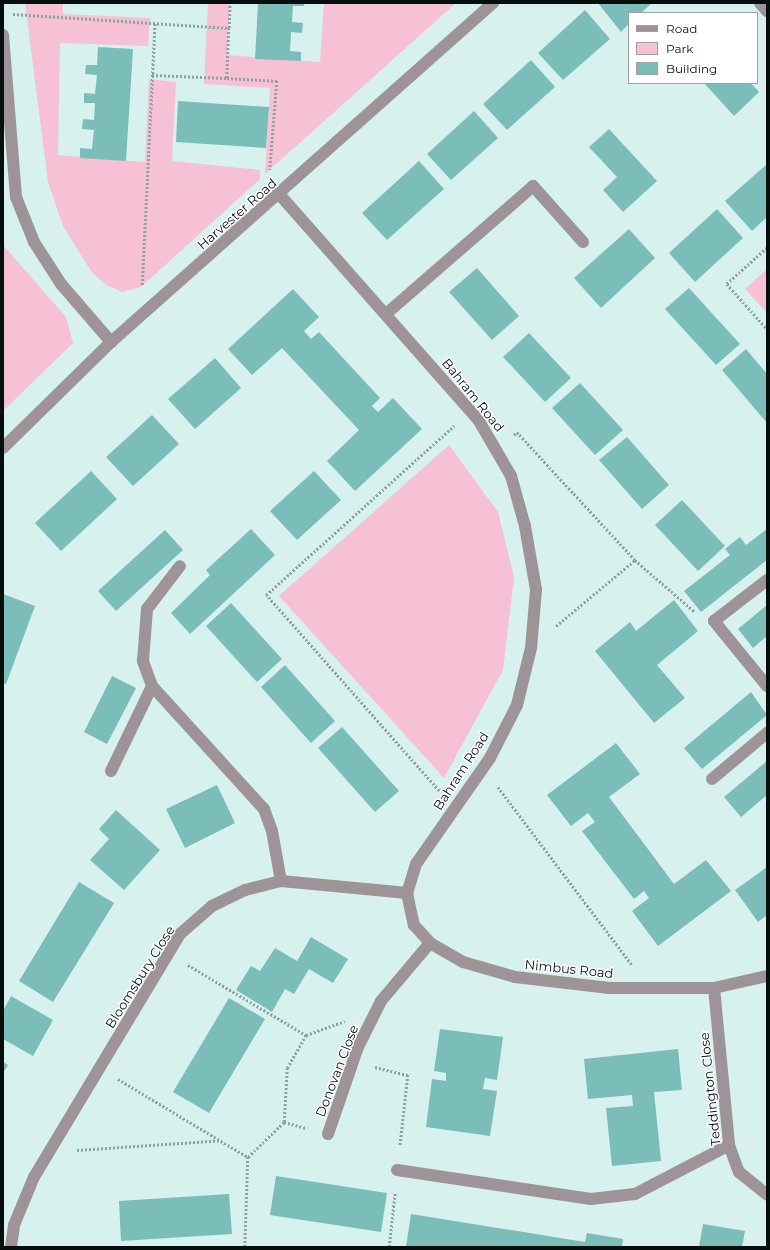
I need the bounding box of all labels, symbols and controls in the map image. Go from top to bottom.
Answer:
legend [628,12,758,84]
text: Road [666,21,697,36]
text: Park [666,41,693,56]
text: Building [666,61,717,76]
street label: Harvester Road [194,175,280,253]
street label: Bahram Road [439,355,507,435]
street label: Bahram Road [430,729,492,813]
street label: Bloomsbury Close [102,923,178,1031]
street label: Nimbus Road [524,957,614,981]
street label: Donovan Close [312,1023,362,1119]
street label: Teddington Close [696,1032,724,1146]

